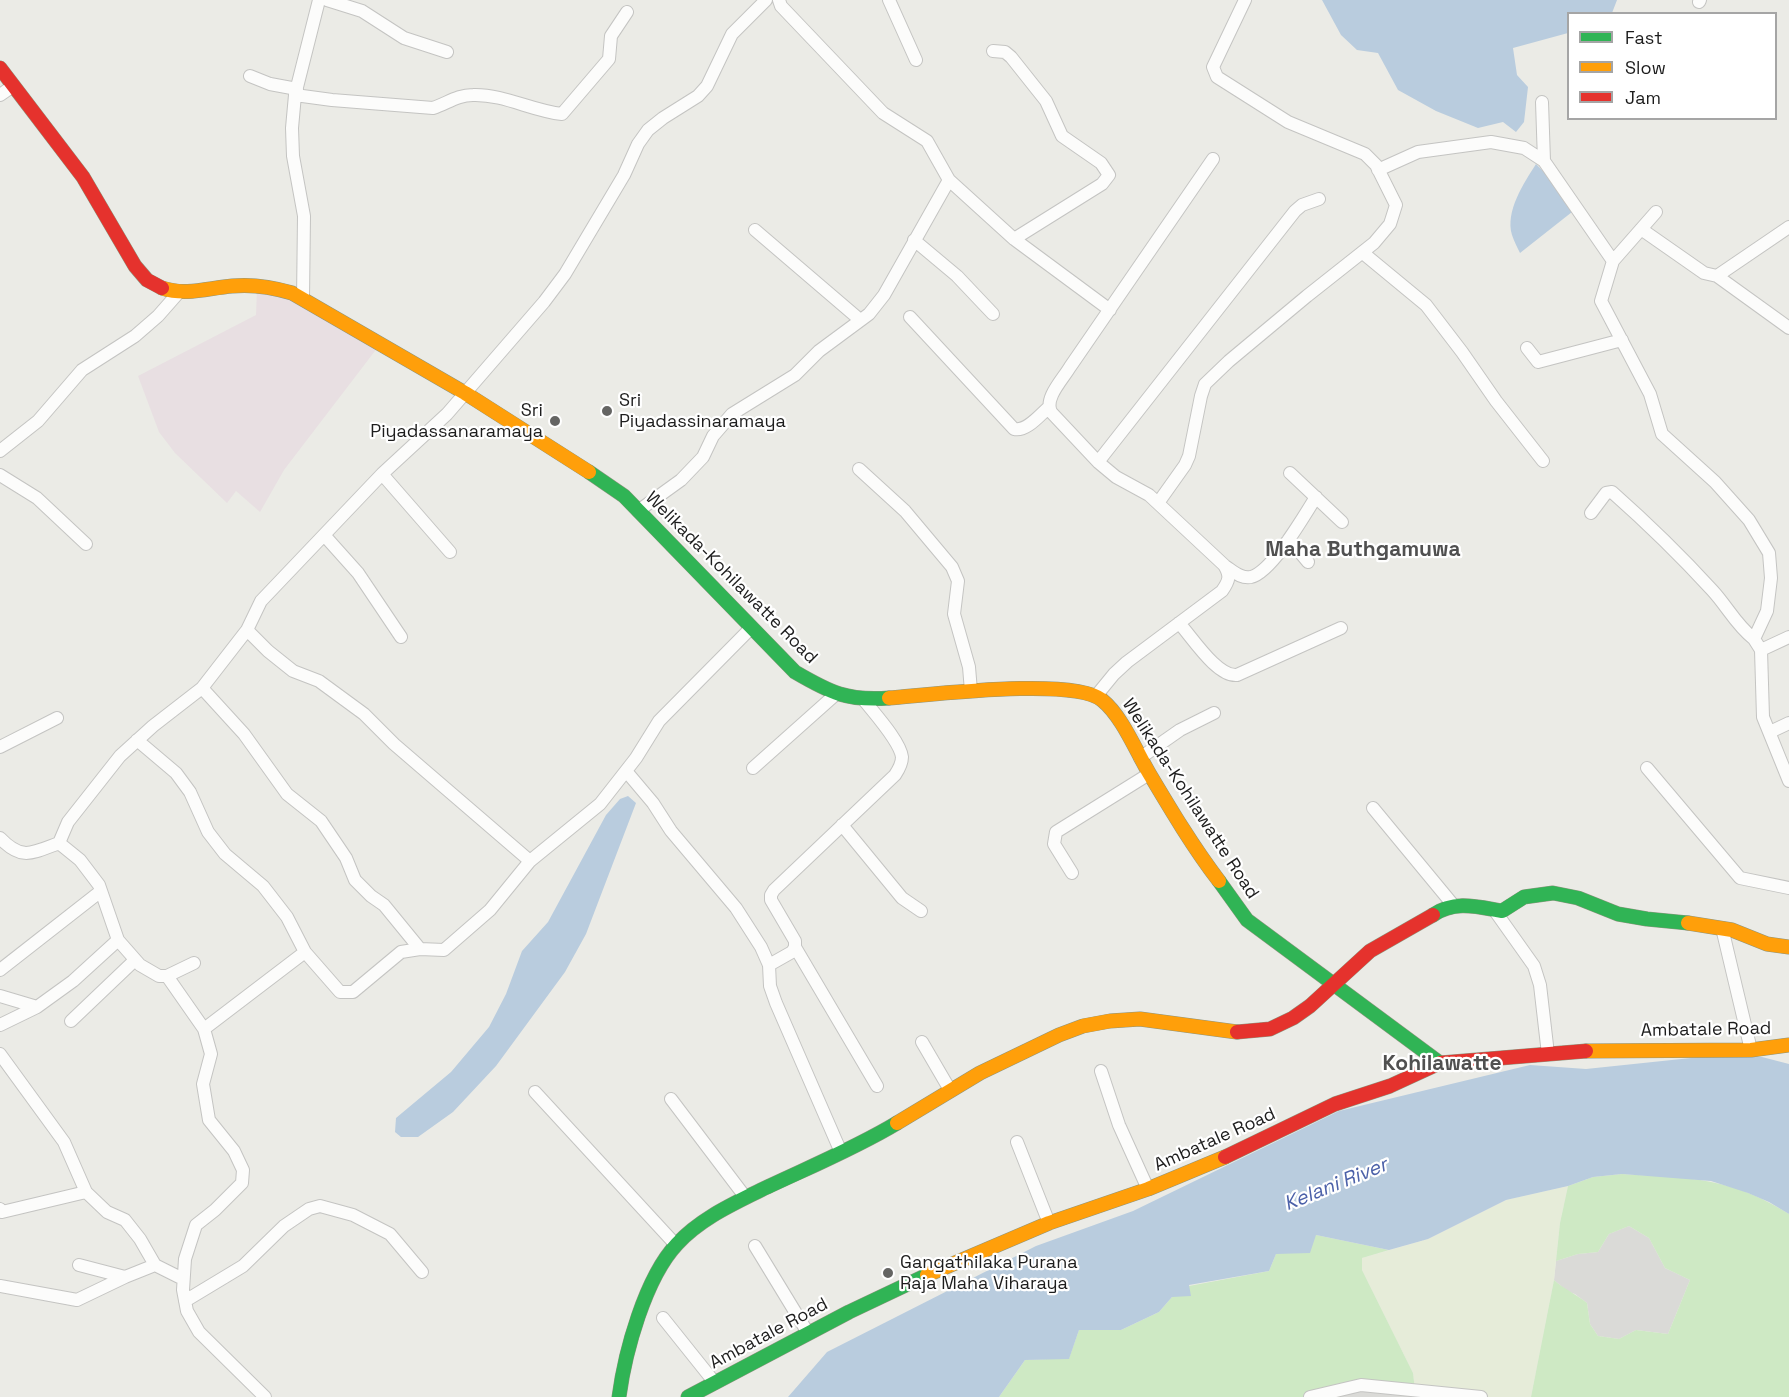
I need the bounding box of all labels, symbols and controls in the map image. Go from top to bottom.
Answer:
legend [1567,12,1777,120]
text: Fast [1625,26,1662,49]
text: Slow [1625,56,1666,79]
text: Jam [1625,86,1661,109]
place label: Sri Piyadassinaramaya [619,390,786,432]
place label: Sri Piyadassanaramaya [370,400,543,442]
marker: Sri Piyadassinaramaya [600,404,614,418]
marker: Sri Piyadassanaramaya [548,414,562,428]
street label: Welikada-Kohilawatte Road [640,487,822,669]
district label: Maha Buthgamuwa [1265,537,1461,563]
street label: Welikada-Kohilawatte Road [1117,695,1263,903]
street label: Ambatale Road [1641,1018,1771,1042]
district label: Kohilawatte [1382,1051,1502,1077]
street label: Ambatale Road [1151,1104,1279,1176]
water label: Kelani River [1281,1153,1391,1217]
place label: Gangathilaka Purana Raja Maha Viharaya [900,1252,1078,1294]
marker: Gangathilaka Purana Raja Maha Viharaya [881,1266,895,1280]
street label: Ambatale Road [706,1294,832,1374]

